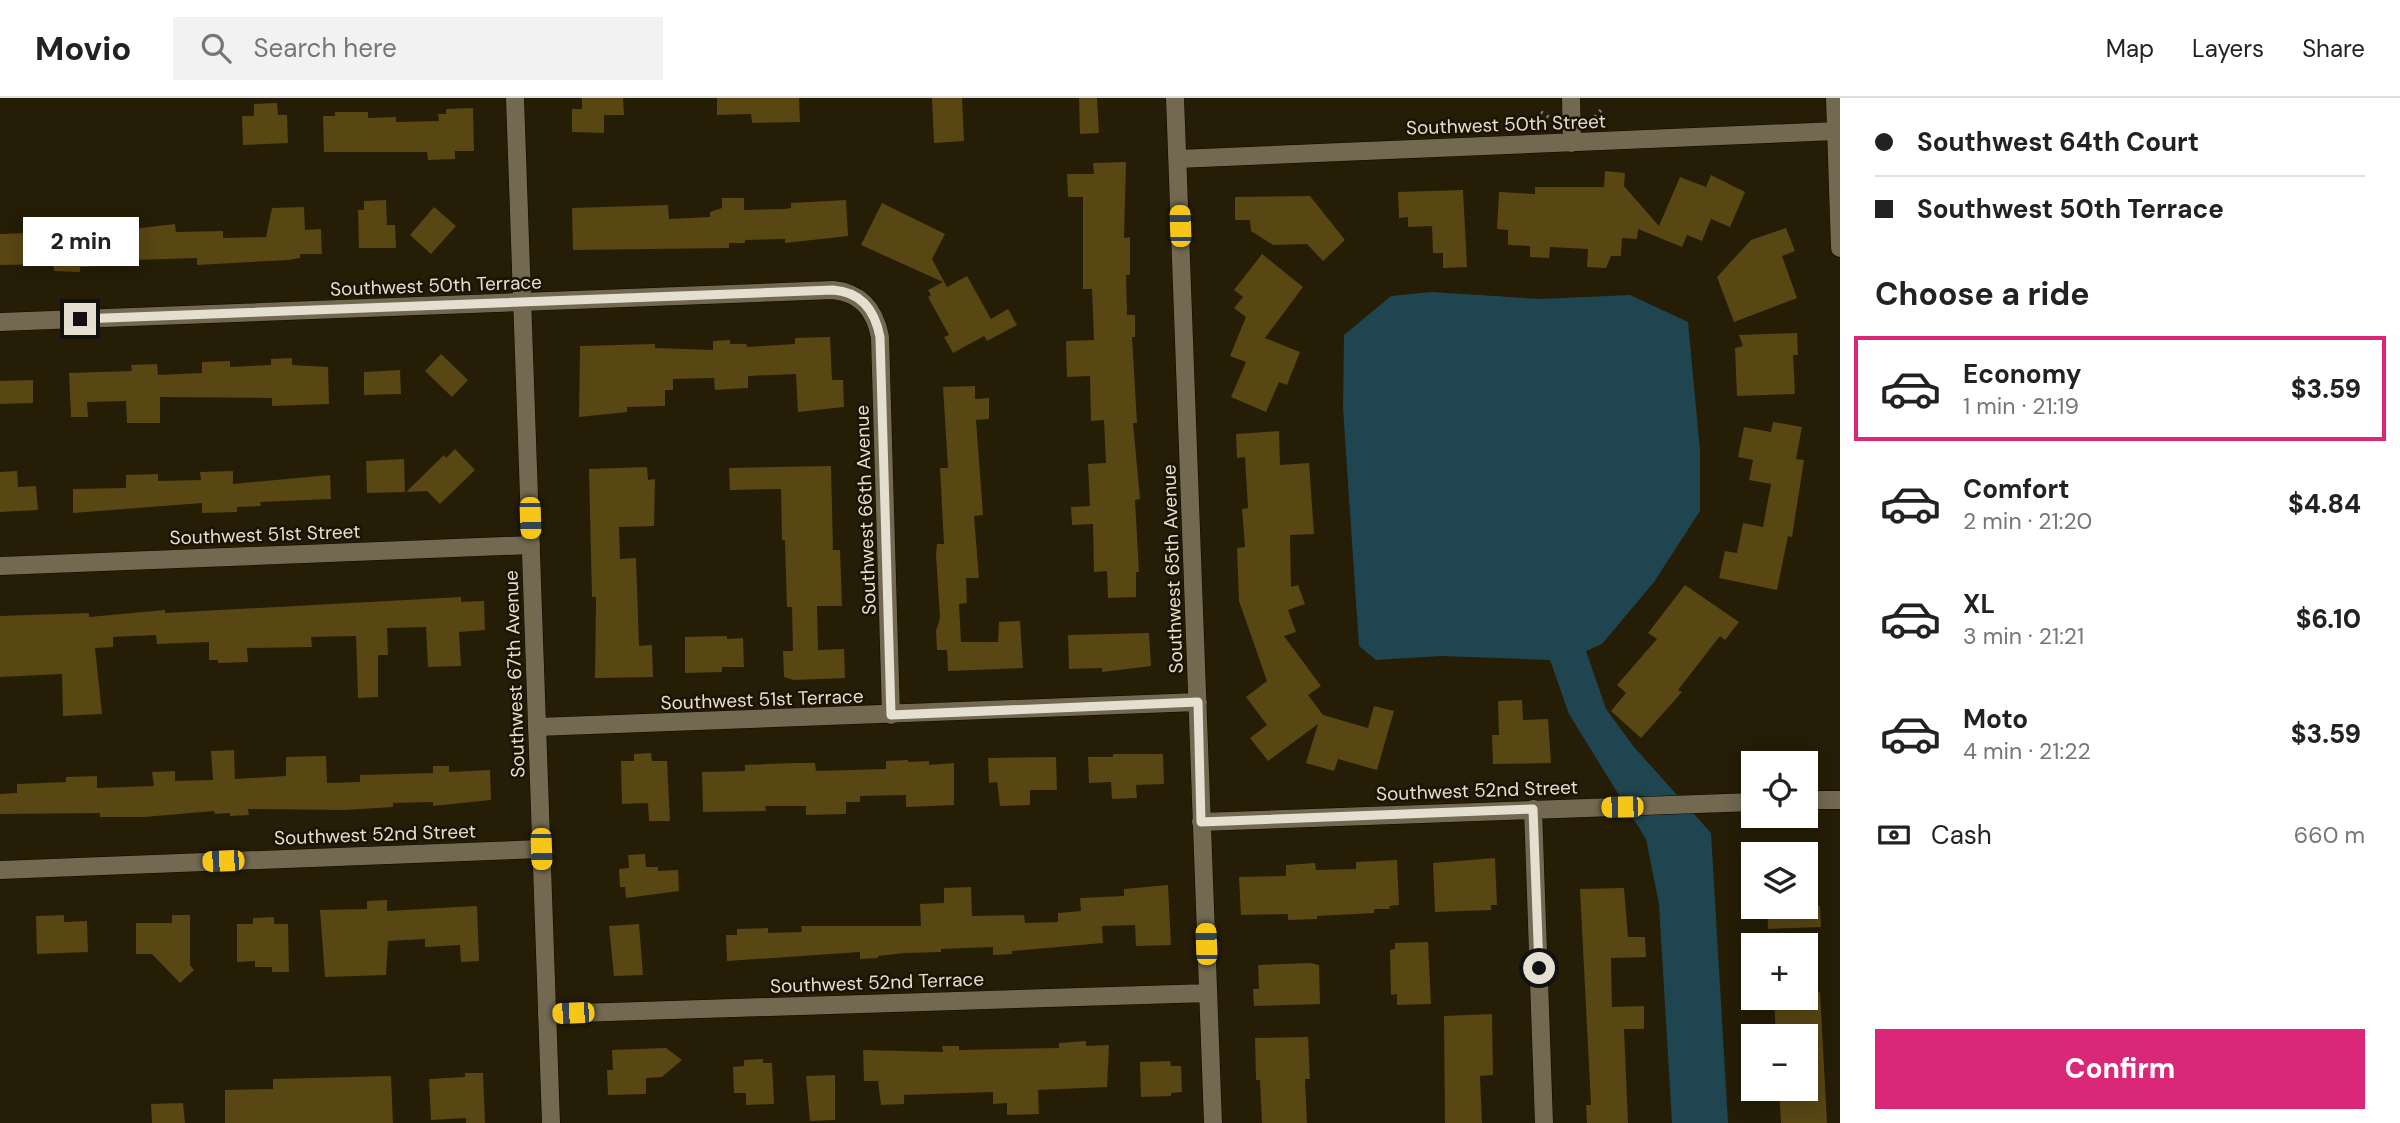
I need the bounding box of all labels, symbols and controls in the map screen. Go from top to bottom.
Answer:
search box [173,17,663,80]
text: Movio [35,27,131,70]
icon: search [197,29,235,67]
text: Search here [253,31,397,65]
text: Map [2106,33,2154,64]
text: Layers [2192,33,2264,64]
text: Share [2302,33,2365,64]
street label: Southwest 50th Street [1406,109,1606,140]
text: Southwest 64th Court [1917,125,2199,159]
text: Southwest 50th Terrace [1917,192,2224,226]
car [1169,205,1192,247]
callout: 2 min [22,218,138,266]
text: 2 min [50,226,112,256]
street label: Southwest 50th Terrace [330,269,542,302]
text: Choose a ride [1875,273,2090,315]
route end [64,303,96,335]
icon: car [1879,357,1942,420]
text: Economy [1963,357,2081,391]
text: $3.59 [2291,372,2361,406]
text: 1 min · 21:19 [1963,391,2079,421]
street label: Southwest 66th Avenue [849,405,882,615]
street label: Southwest 65th Avenue [1156,464,1189,674]
icon: car [1879,472,1942,535]
text: Comfort [1963,472,2069,506]
text: $4.84 [2288,487,2361,521]
car [519,497,542,539]
text: 2 min · 21:20 [1963,506,2092,536]
street label: Southwest 51st Street [169,519,361,550]
street label: Southwest 67th Avenue [498,570,531,778]
icon: car [1879,587,1942,650]
text: XL [1963,587,1995,621]
text: $6.10 [2296,602,2361,636]
text: 3 min · 21:21 [1963,621,2084,651]
street label: Southwest 51st Terrace [660,683,864,716]
icon: car [1879,702,1942,765]
text: Moto [1963,702,2028,736]
text: $3.59 [2291,717,2361,751]
text: 4 min · 21:22 [1963,736,2091,766]
map controls [1741,751,1818,1101]
button: locate [1741,751,1818,828]
street label: Southwest 52nd Street [1376,774,1578,807]
car [1601,796,1644,818]
icon: cash [1875,816,1913,854]
street label: Southwest 52nd Street [274,818,476,851]
text: Cash [1931,818,1992,852]
text: 660 m [2294,820,2365,850]
car [530,828,553,870]
button: layers [1741,842,1818,919]
car [202,850,245,872]
car [1195,923,1218,965]
button: + [1741,933,1818,1010]
route start [1523,952,1555,984]
street label: Southwest 52nd Terrace [770,966,984,999]
car [552,1002,595,1024]
button: − [1741,1024,1818,1101]
button: Confirm [1875,1029,2365,1109]

